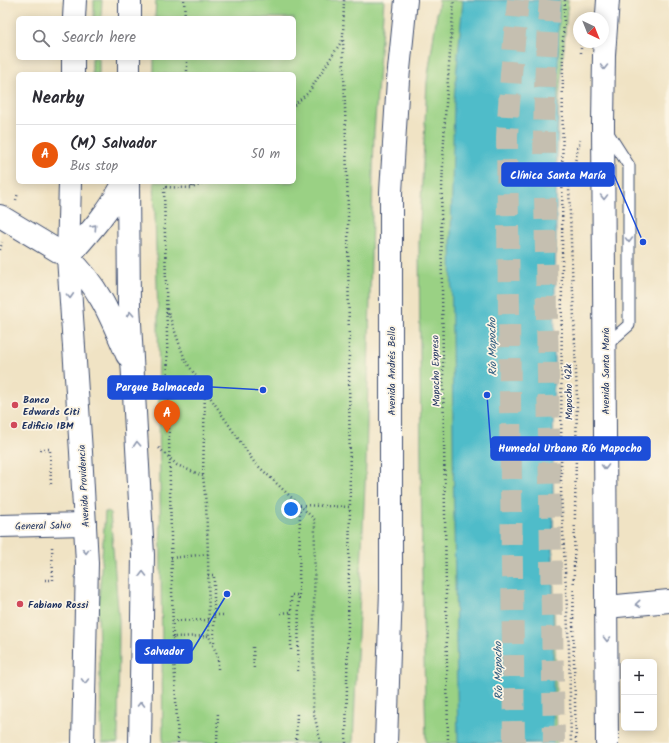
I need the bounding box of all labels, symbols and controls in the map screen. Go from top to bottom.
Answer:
north arrow [573,12,609,48]
search box [16,16,296,60]
text: Search here [62,26,136,50]
icon: search [30,27,52,49]
one-way arrow [600,64,608,70]
text: Nearby [32,85,84,112]
text: (M) Salvador [70,132,157,156]
text: A [41,144,49,165]
text: 50 m [251,144,280,165]
text: Bus stop [70,156,118,177]
callout: Clínica Santa María [502,163,614,186]
text: Clínica Santa María [510,167,606,185]
one-way arrow [599,194,608,200]
one-way arrow [89,225,96,232]
one-way arrow [625,237,633,243]
one-way arrow [66,293,75,299]
one-way arrow [125,311,134,317]
water label: Río Mapocho [483,317,503,376]
street label: Avenida Andrés Bello [384,326,400,415]
street label: Avenida Santa María [598,327,614,415]
street label: Mapocho Expreso [427,335,445,407]
street label: Mapocho 42k [561,363,577,420]
callout: Parque Balmaceda [108,376,212,399]
text: Parque Balmaceda [116,379,205,397]
place label: Banco Edwards Citi [23,392,80,420]
marker: Banco Edwards Citi [10,400,20,410]
pin: A [154,400,180,433]
place label: Edificio IBM [22,418,74,434]
marker: Edificio IBM [9,420,19,430]
callout: Humedal Urbano Río Mapocho [491,437,650,460]
text: Humedal Urbano Río Mapocho [498,440,642,458]
one-way arrow [133,441,141,447]
street label: Avenida Providencia [74,444,94,528]
one-way arrow [601,464,610,470]
your location [281,499,301,519]
street label: General Salvo [15,518,72,534]
one-way arrow [82,548,90,554]
one-way arrow [139,571,147,577]
place label: Fabiano Rossi [28,597,89,613]
marker: Fabiano Rossi [15,599,25,609]
one-way arrow [635,600,641,609]
one-way arrow [603,636,611,642]
callout: Salvador [136,640,192,663]
water label: Río Mapocho [489,641,509,700]
text: Salvador [144,643,185,661]
map controls [621,659,657,731]
button: + [621,659,657,695]
one-way arrow [81,678,89,684]
button: − [621,695,657,731]
one-way arrow [137,701,145,707]

